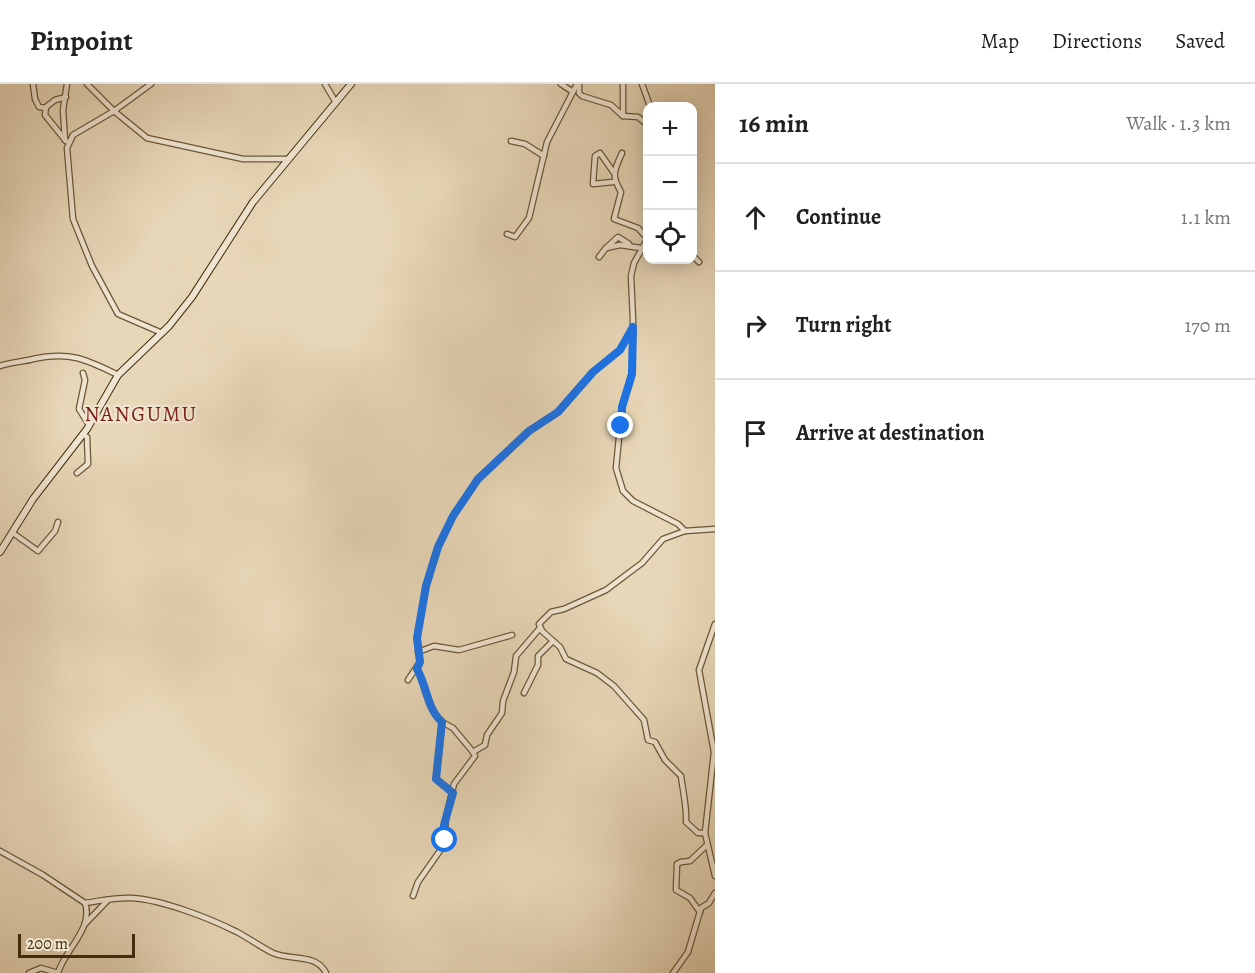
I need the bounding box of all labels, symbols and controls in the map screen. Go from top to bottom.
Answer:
text: Pinpoint [30,22,133,60]
text: Map [981,27,1019,55]
text: Directions [1052,27,1142,55]
text: Saved [1175,27,1225,55]
map controls [643,102,697,264]
button: + [643,102,697,156]
text: 16 min [739,106,809,141]
text: Walk · 1.3 km [1126,110,1231,137]
button: − [643,156,697,210]
icon: ahead [739,201,772,234]
text: Continue [796,202,881,232]
text: 1.1 km [1181,204,1231,231]
button: locate [643,210,697,264]
icon: right [739,309,772,342]
text: Turn right [796,310,892,340]
text: 170 m [1185,312,1231,339]
district label: NANGUMU [84,400,198,428]
route end [607,412,633,438]
icon: arrive [739,417,772,450]
text: Arrive at destination [796,418,985,448]
route start [431,826,457,852]
scale bar [18,931,135,958]
text: 200 m [27,933,68,955]

